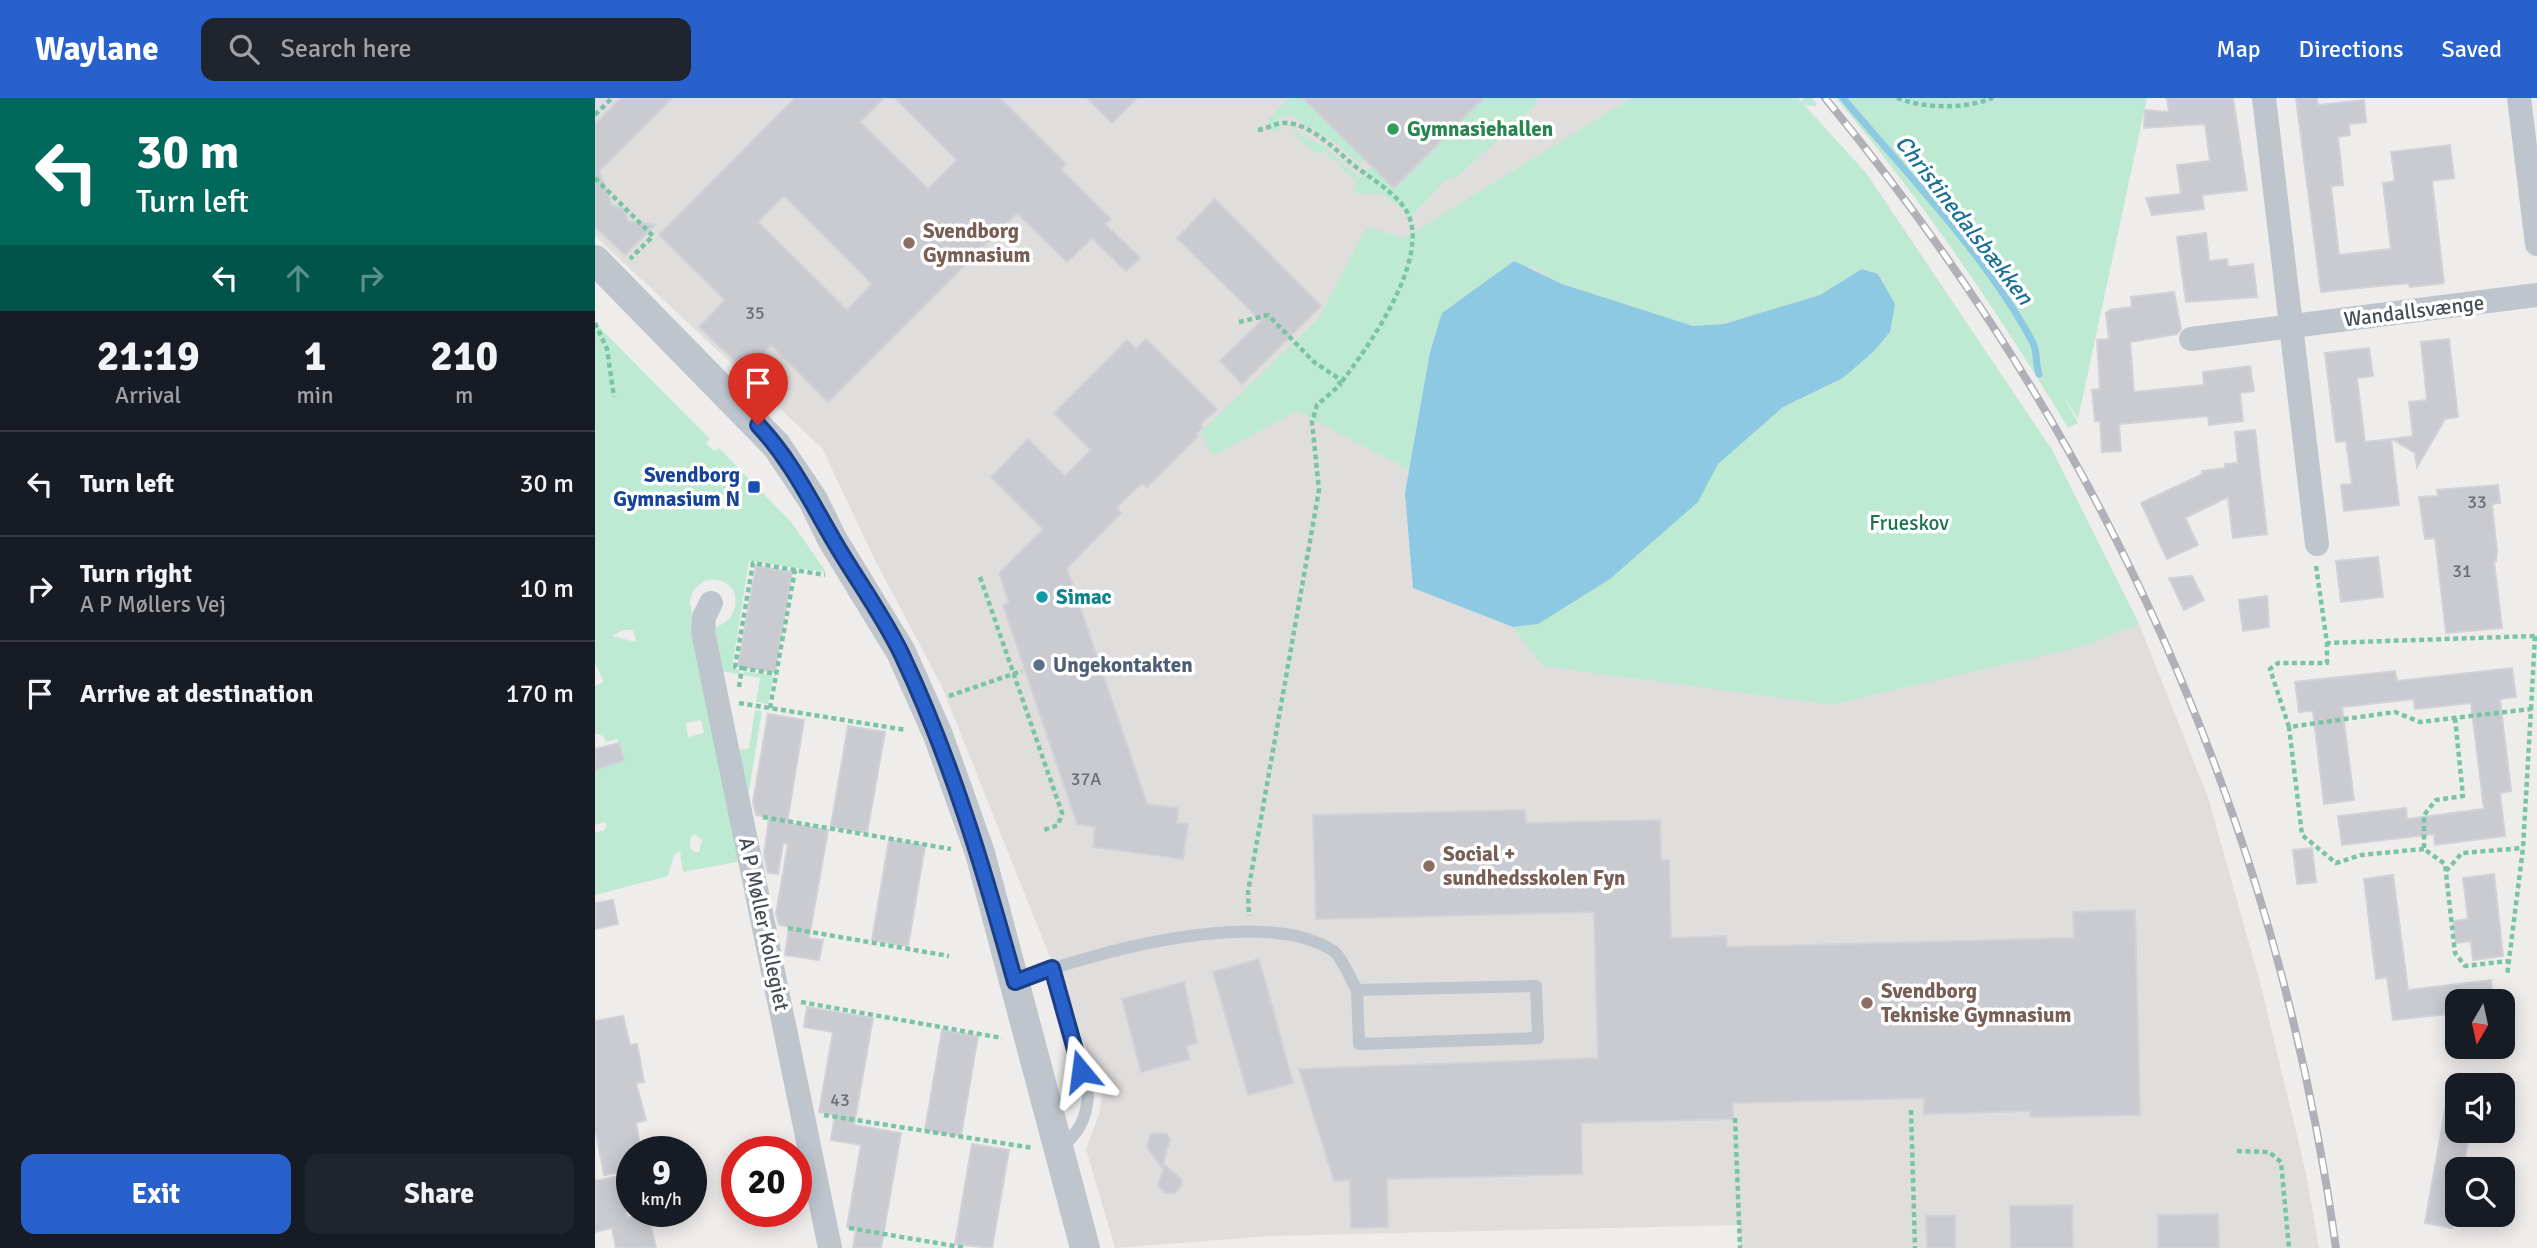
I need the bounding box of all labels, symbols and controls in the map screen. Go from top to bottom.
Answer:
search box [201,18,691,81]
text: Waylane [35,29,159,70]
icon: search [225,30,263,68]
text: Search here [281,33,412,65]
text: Map [2216,34,2261,64]
text: Directions [2299,34,2404,64]
text: Saved [2442,34,2502,64]
place label: Gymnasiehallen [1407,116,1553,142]
marker: Gymnasiehallen [1385,121,1401,137]
text: 30 m [136,122,239,182]
icon: left [21,126,112,217]
water label: Christinedalsbækken [1889,129,2040,312]
text: Turn left [136,182,249,221]
place label: Svendborg Gymnasium [923,218,1030,268]
marker: Svendborg Gymnasium [901,235,917,251]
icon: left [206,259,244,297]
icon: ahead [279,259,317,297]
icon: right [352,259,390,297]
street label: Wandallsvænge [2342,289,2486,333]
house number: 35 [745,302,765,324]
text: 21:19 [97,331,200,382]
text: 1 [304,331,326,382]
text: 210 [430,331,498,382]
pin [728,353,788,425]
icon: arrive [739,364,777,402]
text: Arrival [115,381,181,410]
text: min [296,381,334,410]
text: m [455,381,473,410]
place label: Svendborg Gymnasium N [613,462,740,512]
icon: left [21,465,59,503]
text: Turn left [80,468,174,500]
text: 30 m [519,468,574,500]
marker: Svendborg Gymnasium N [746,479,762,495]
house number: 33 [2467,491,2487,513]
park label: Frueskov [1869,510,1949,536]
text: Turn right [80,558,192,590]
house number: 31 [2452,560,2472,582]
icon: right [21,570,59,608]
text: 10 m [519,573,574,605]
place label: Simac [1056,584,1112,610]
marker: Simac [1034,589,1050,605]
text: A P Møllers Vej [80,590,226,619]
place label: Ungekontakten [1053,652,1193,678]
marker: Ungekontakten [1031,657,1047,673]
icon: arrive [21,675,59,713]
text: Arrive at destination [80,678,313,710]
text: 170 m [505,678,574,710]
house number: 37A [1071,768,1101,790]
street label: A P Møller Kollegiet [733,835,795,1013]
place label: Social + sundhedsskolen Fyn [1443,841,1626,891]
marker: Social + sundhedsskolen Fyn [1421,858,1437,874]
place label: Svendborg Tekniske Gymnasium [1881,978,2071,1028]
north arrow [2445,989,2515,1059]
map controls [2445,989,2515,1227]
marker: Svendborg Tekniske Gymnasium [1859,995,1875,1011]
position arrow [1044,1034,1118,1108]
button: sound [2445,1073,2515,1143]
house number: 43 [830,1089,850,1111]
speed limit sign: 20 [721,1136,812,1227]
text: 9 [652,1151,671,1194]
button: Exit [21,1154,291,1234]
button: Share [305,1154,574,1234]
button: search [2445,1157,2515,1227]
text: km/h [641,1188,682,1210]

